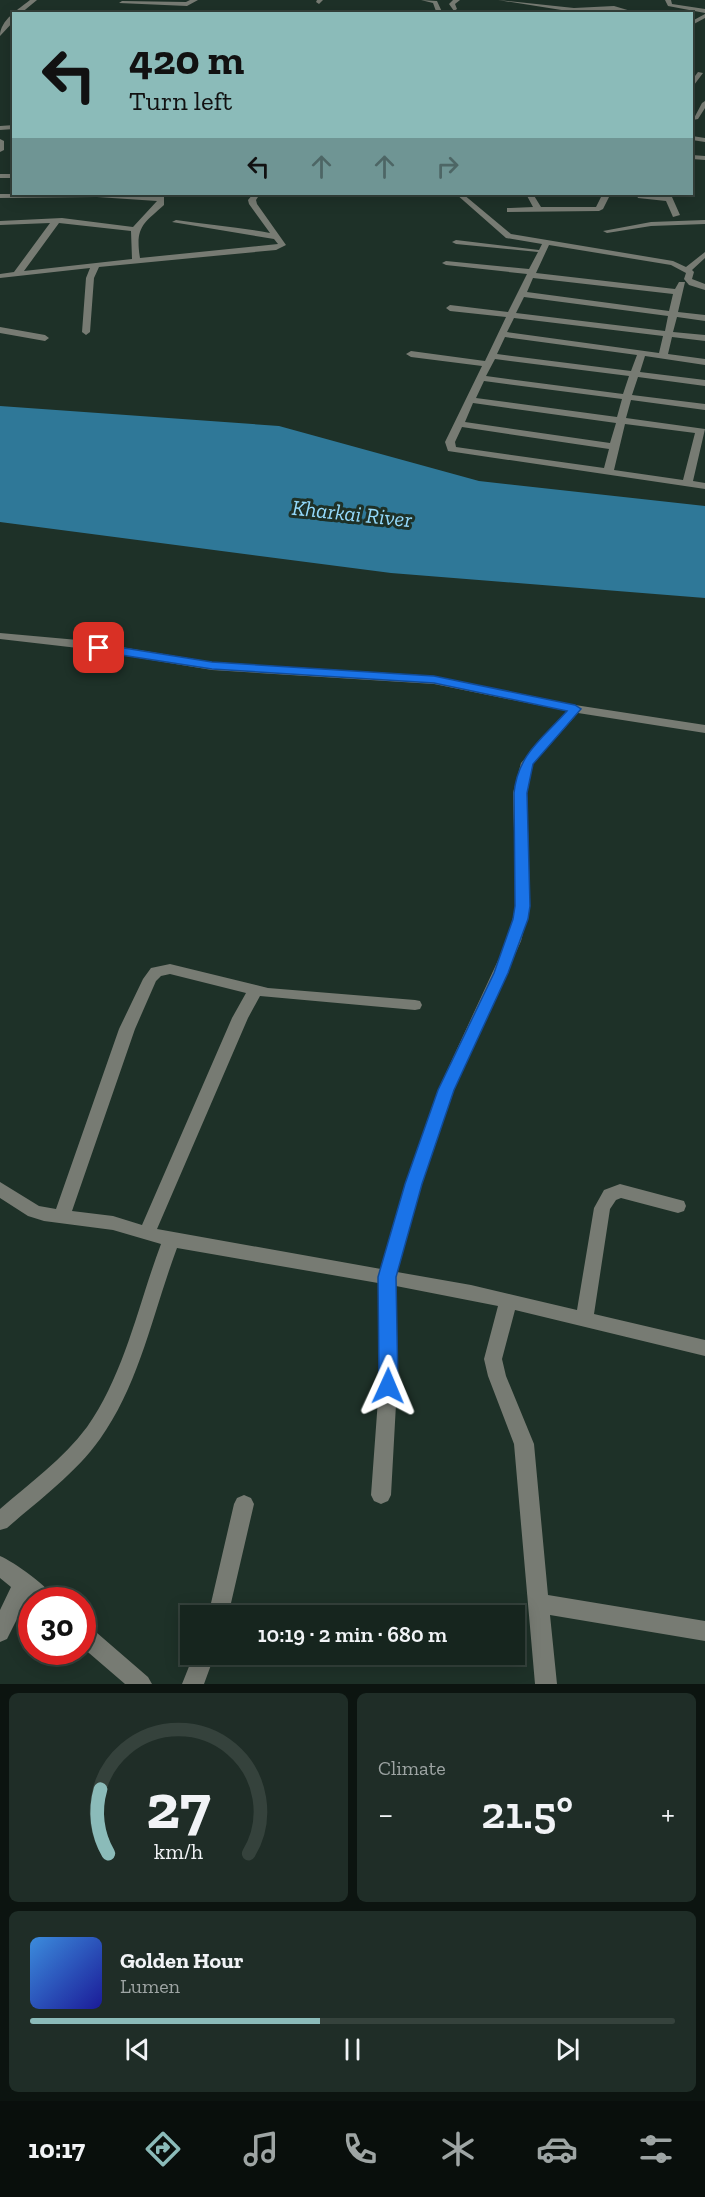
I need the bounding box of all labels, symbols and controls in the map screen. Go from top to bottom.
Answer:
text: 420 m [129,34,244,85]
icon: left [30,36,108,114]
text: Turn left [129,85,232,117]
icon: left [242,150,275,183]
icon: ahead [305,150,338,183]
icon: ahead [368,150,401,183]
icon: right [431,150,464,183]
water label: Kharkai River [291,494,414,533]
pin [73,622,124,673]
icon: arrive [82,631,115,664]
position arrow [356,1354,420,1418]
speed limit sign: 30 [18,1587,96,1665]
text: 10:19 · 2 min · 680 m [258,1621,447,1648]
text: Climate [378,1756,446,1780]
text: 27 [146,1769,211,1844]
text: 21.5° [481,1786,573,1840]
text: − [378,1794,393,1833]
text: + [661,1794,675,1833]
text: km/h [154,1840,203,1865]
text: Golden Hour [120,1947,244,1974]
text: Lumen [120,1974,180,1998]
icon: previous [121,2033,154,2066]
icon: pause [336,2033,369,2066]
icon: next [551,2033,584,2066]
icon: directions [142,2128,184,2170]
icon: music [240,2128,282,2170]
icon: phone [339,2128,381,2170]
icon: climate [437,2128,479,2170]
icon: car [536,2128,578,2170]
icon: filters [635,2128,677,2170]
text: 10:17 [28,2133,85,2165]

